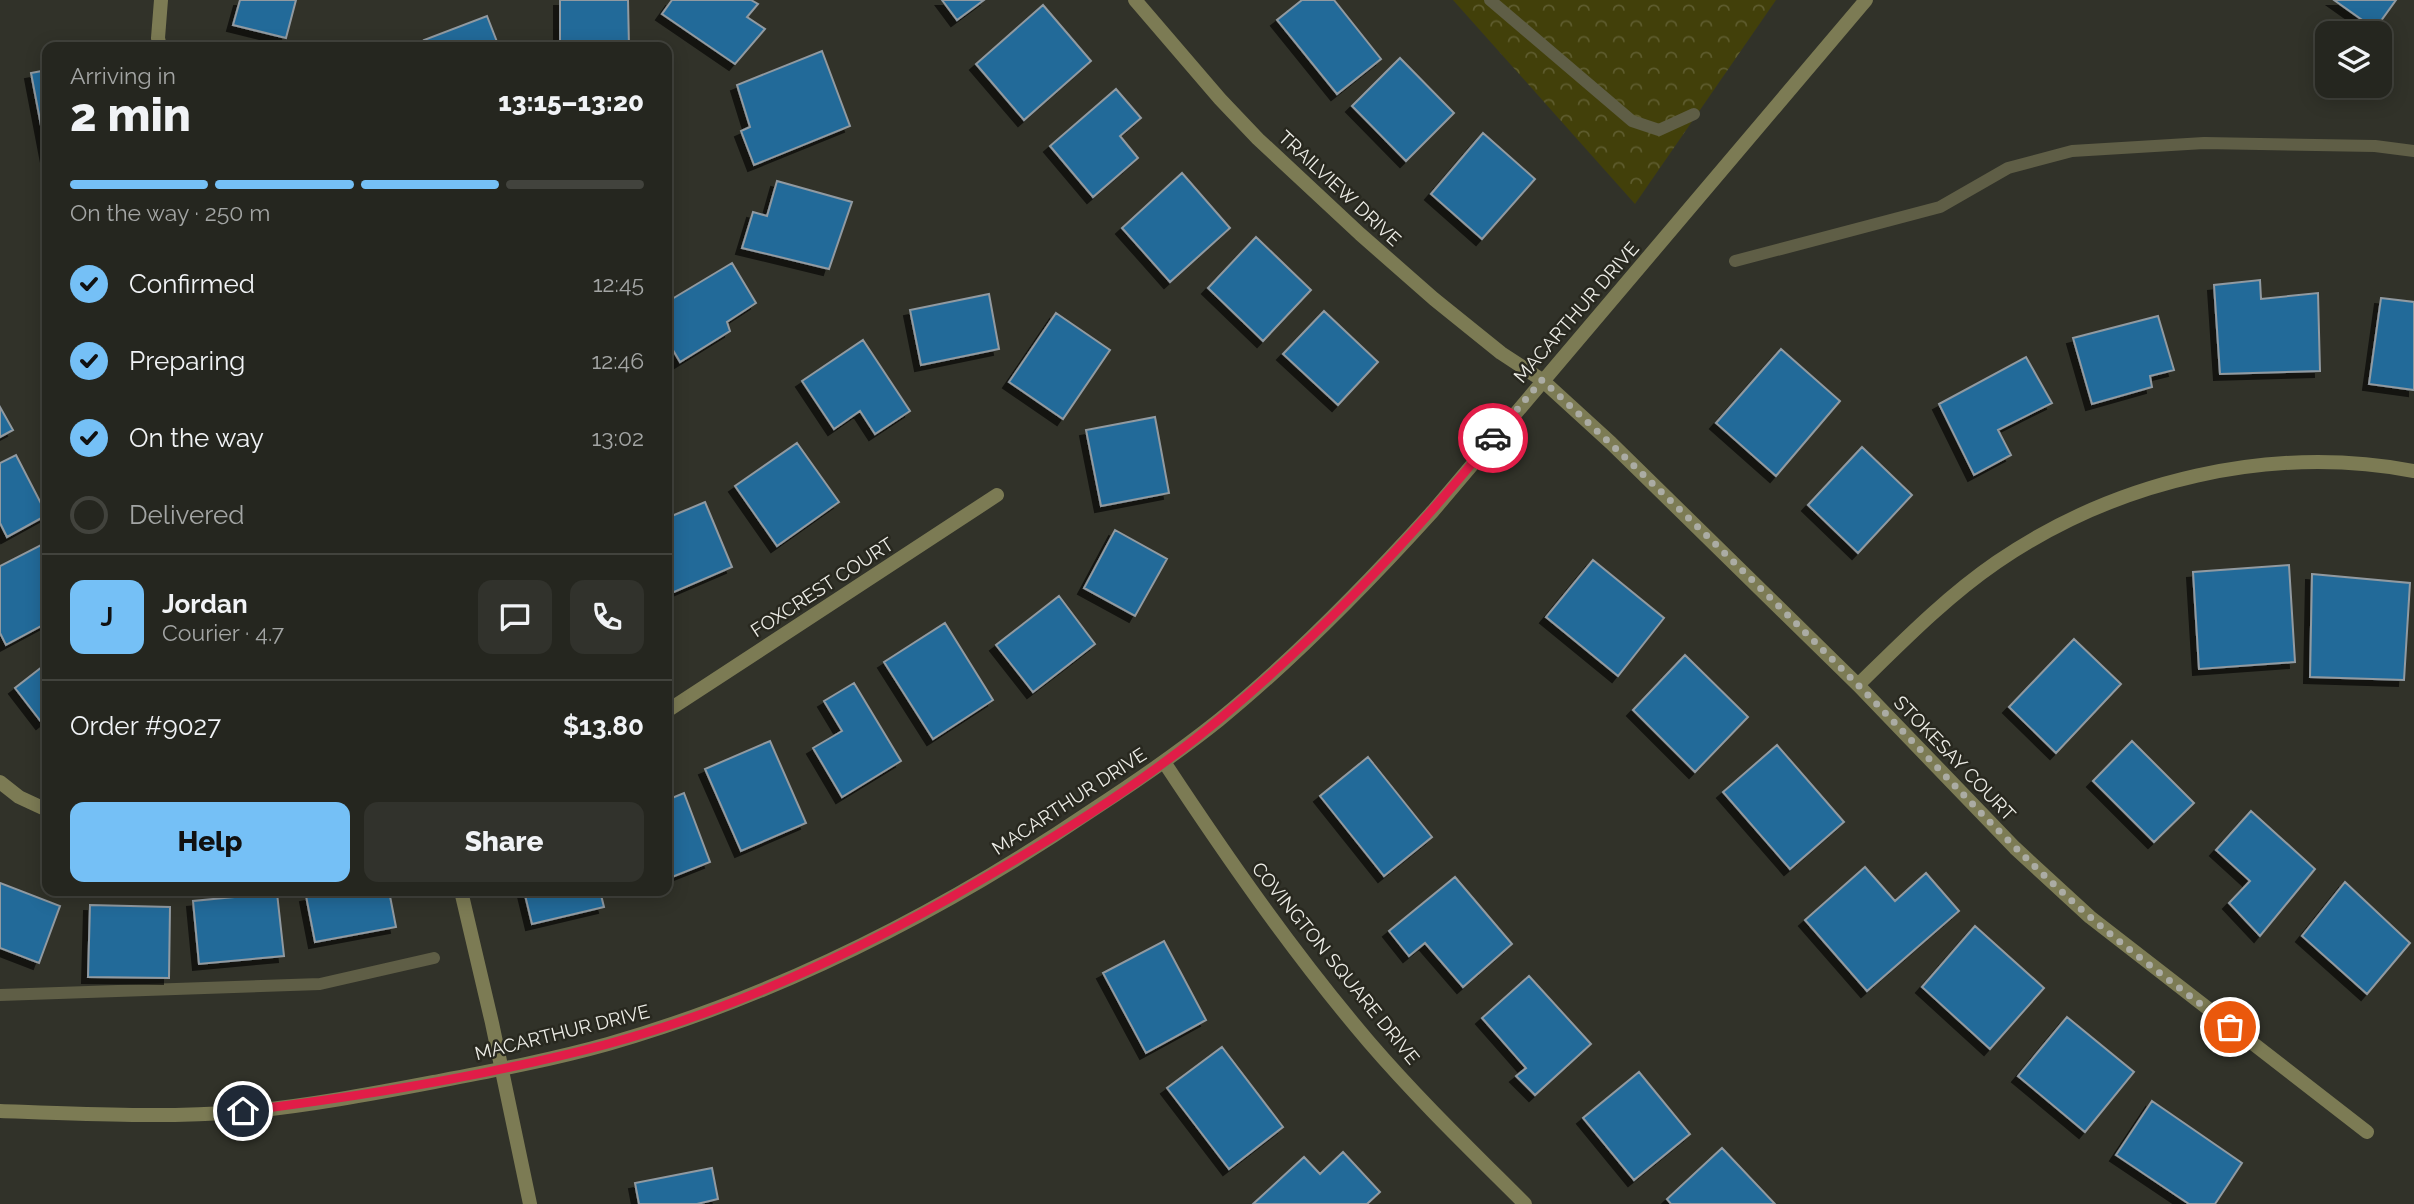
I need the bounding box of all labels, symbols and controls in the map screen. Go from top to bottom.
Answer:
map controls [2315,21,2392,98]
button: layers [2315,21,2392,98]
text: Arriving in [70,62,176,89]
text: 13:15–13:20 [498,87,644,117]
text: 2 min [70,88,191,142]
street label: TRAILVIEW DRIVE [1274,126,1406,250]
text: On the way · 250 m [70,199,270,226]
street label: MACARTHUR DRIVE [1509,237,1643,387]
icon: check [70,265,108,303]
text: Confirmed [129,269,255,299]
text: 12:45 [593,270,644,297]
icon: check [70,342,108,380]
text: Preparing [129,346,245,376]
text: 12:46 [591,347,644,374]
courier [1458,403,1528,473]
icon: check [70,419,108,457]
icon: car [1474,419,1512,457]
text: On the way [129,423,264,453]
text: 13:02 [591,424,644,451]
text: Delivered [129,500,244,530]
street label: FOXCREST COURT [747,532,898,641]
button: chat [478,580,552,654]
button: phone [570,580,644,654]
text: Jordan [162,589,248,619]
text: J [101,602,113,632]
text: Courier · 4.7 [162,619,284,646]
street label: STOKESAY COURT [1890,691,2021,825]
text: Order #9027 [70,711,221,741]
text: $13.80 [563,711,644,741]
street label: MACARTHUR DRIVE [988,743,1150,859]
button: Help [70,802,350,882]
button: Share [364,802,644,882]
street label: COVINGTON SQUARE DRIVE [1248,858,1424,1068]
pin [2200,997,2260,1057]
street label: MACARTHUR DRIVE [472,1000,652,1064]
icon: bag [2211,1008,2249,1046]
pin [213,1081,273,1141]
icon: home [224,1092,262,1130]

